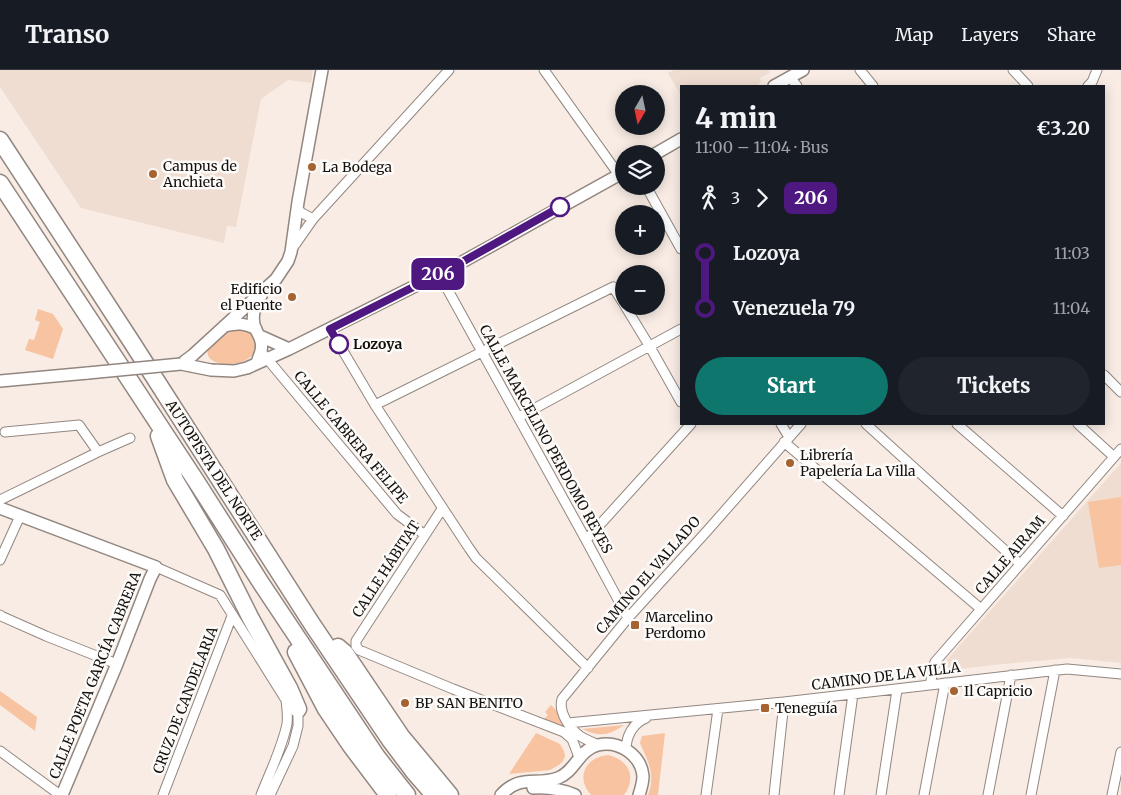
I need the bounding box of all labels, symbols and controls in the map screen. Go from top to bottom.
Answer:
text: Transo [25,19,109,50]
text: Map [895,23,933,46]
text: Layers [961,23,1019,46]
text: Share [1047,23,1096,46]
north arrow [615,85,665,135]
map controls [615,85,665,315]
text: 4 min [695,100,777,136]
text: €3.20 [1036,116,1090,140]
text: 11:00 – 11:04 · Bus [695,137,829,157]
button: layers [615,145,665,195]
place label: Campus de Anchieta [162,157,237,191]
place label: La Bodega [322,158,393,176]
marker: La Bodega [306,161,318,173]
marker: Campus de Anchieta [147,168,159,180]
icon: walk [695,184,723,212]
icon: forward [748,184,776,212]
text: 206 [794,186,827,209]
text: 3 [731,188,740,208]
unlabelled marker [550,197,570,217]
button: + [615,205,665,255]
text: Lozoya [733,241,800,265]
text: 11:03 [1054,243,1090,263]
line badge: 206 [409,258,467,290]
text: 206 [421,262,455,285]
button: − [615,265,665,315]
place label: Edificio el Puente [220,280,282,314]
marker: Edificio el Puente [286,291,298,303]
text: Venezuela 79 [733,296,855,320]
text: 11:04 [1053,298,1090,318]
street label: CALLE MARCELINO PERDOMO REYES [475,322,617,556]
marker: Lozoya [329,334,349,354]
place label: Lozoya [353,335,402,353]
button: Start [695,357,888,415]
button: Tickets [898,357,1090,415]
street label: CALLE CABRERA FELIPE [290,367,412,507]
street label: AUTOPISTA DEL NORTE [161,396,266,544]
place label: Librería Papelería La Villa [800,446,916,480]
marker: Librería Papelería La Villa [784,457,796,469]
street label: CAMINO EL VALLADO [592,512,704,638]
street label: CALLE AIRAM [971,512,1049,598]
street label: CALLE HÁBITAT [348,517,424,621]
street label: CALLE POETA GARCÍA CABRERA [45,568,145,781]
place label: Marcelino Perdomo [645,608,713,642]
marker: Marcelino Perdomo [629,619,641,631]
street label: CRUZ DE CANDELARIA [149,624,221,776]
street label: CAMINO DE LA VILLA [811,658,961,694]
place label: Il Capricio [964,682,1032,700]
marker: Il Capricio [948,685,960,697]
place label: BP SAN BENITO [415,694,523,712]
marker: BP SAN BENITO [399,697,411,709]
place label: Teneguía [775,699,838,717]
marker: Teneguía [759,702,771,714]

